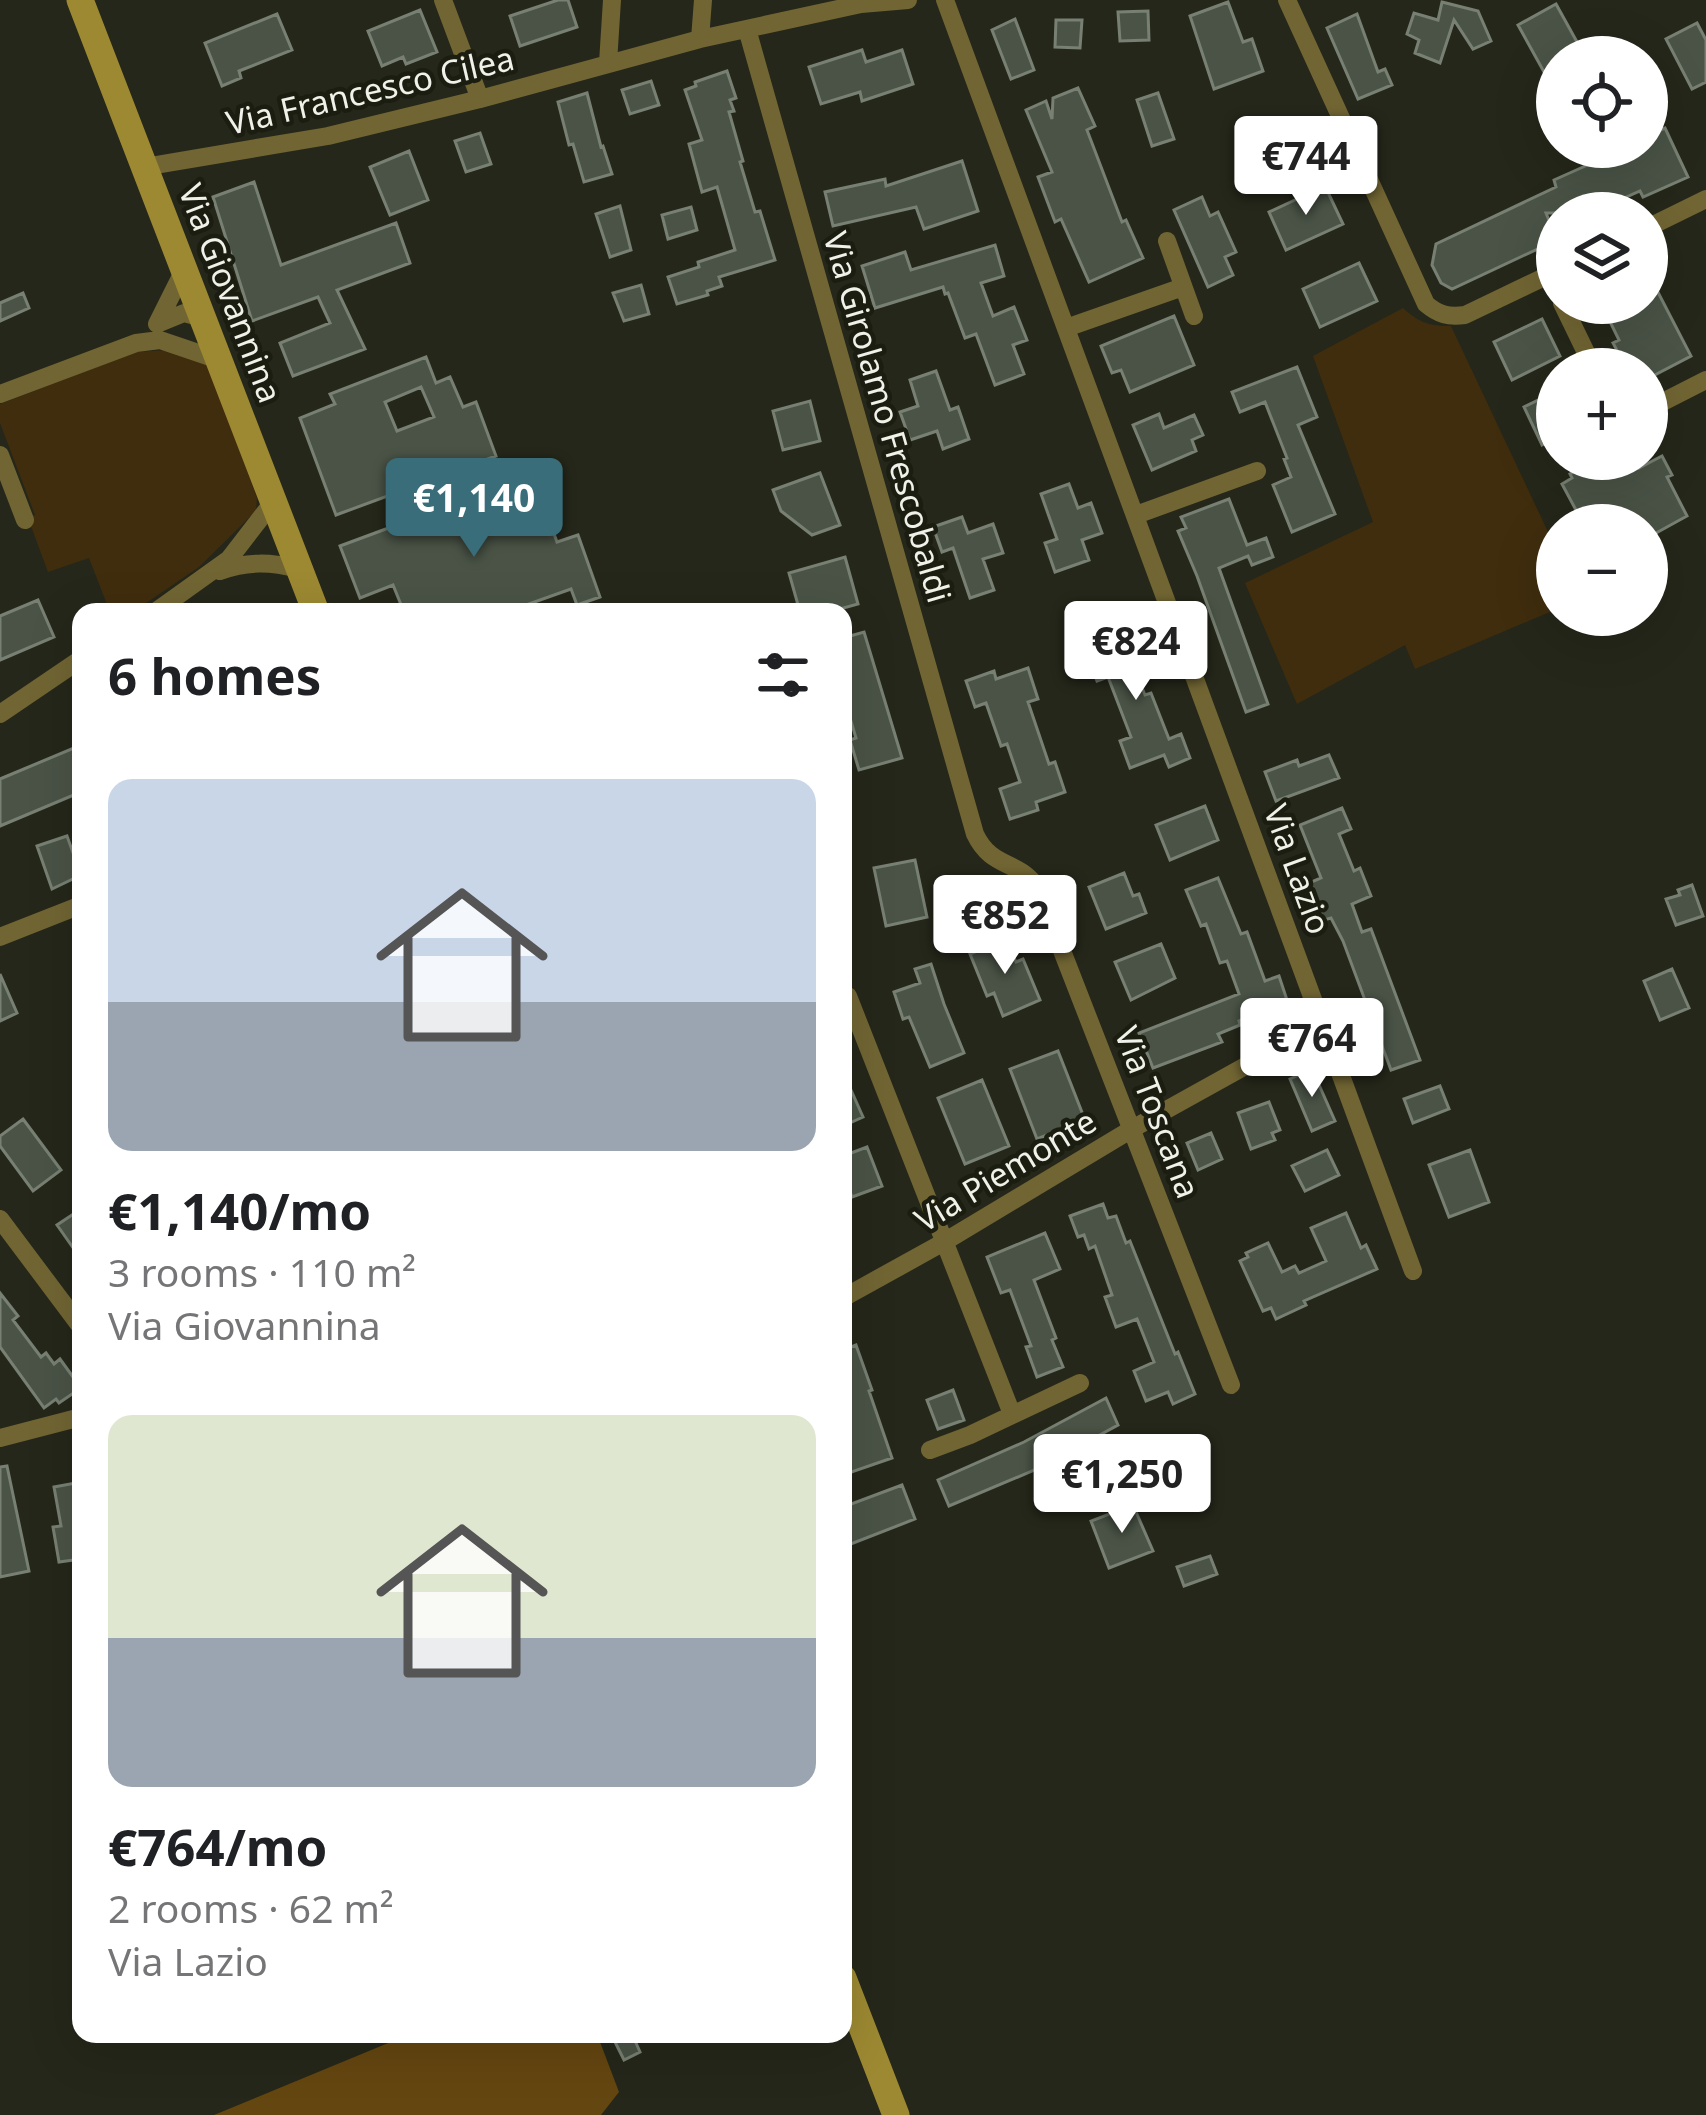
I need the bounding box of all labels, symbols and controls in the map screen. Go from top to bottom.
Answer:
street label: Via Francesco Cilea [222,35,518,145]
map controls [1536,36,1668,636]
button: locate [1536,36,1668,168]
pin: €744 [1235,116,1377,218]
text: €744 [1261,128,1351,181]
street label: Via Giovannina [169,177,293,409]
button: layers [1536,192,1668,324]
street label: Via Girolamo Frescobaldi [813,226,963,608]
button: + [1536,348,1668,480]
pin: €1,140 [376,458,572,560]
text: €1,140 [413,470,535,523]
button: − [1536,504,1668,636]
pin: €824 [1065,601,1207,703]
text: €824 [1091,613,1181,666]
text: 6 homes [108,640,321,710]
icon: filters [750,642,816,708]
street label: Via Lazio [1254,798,1342,940]
icon: home [354,857,570,1073]
pin: €852 [934,875,1076,977]
text: €852 [960,887,1050,940]
pin: €764 [1241,998,1383,1100]
text: €764 [1267,1010,1357,1063]
street label: Via Toscana [1105,1020,1211,1204]
street label: Via Piemonte [906,1098,1104,1242]
text: €1,140/mo [108,1175,371,1245]
text: 3 rooms · 110 m² [108,1245,416,1298]
text: Via Giovannina [108,1298,381,1351]
pin: €1,250 [1024,1434,1220,1536]
text: €1,250 [1061,1446,1183,1499]
icon: home [354,1493,570,1709]
text: €764/mo [108,1811,327,1881]
text: 2 rooms · 62 m² [108,1881,394,1934]
text: Via Lazio [108,1934,268,1987]

